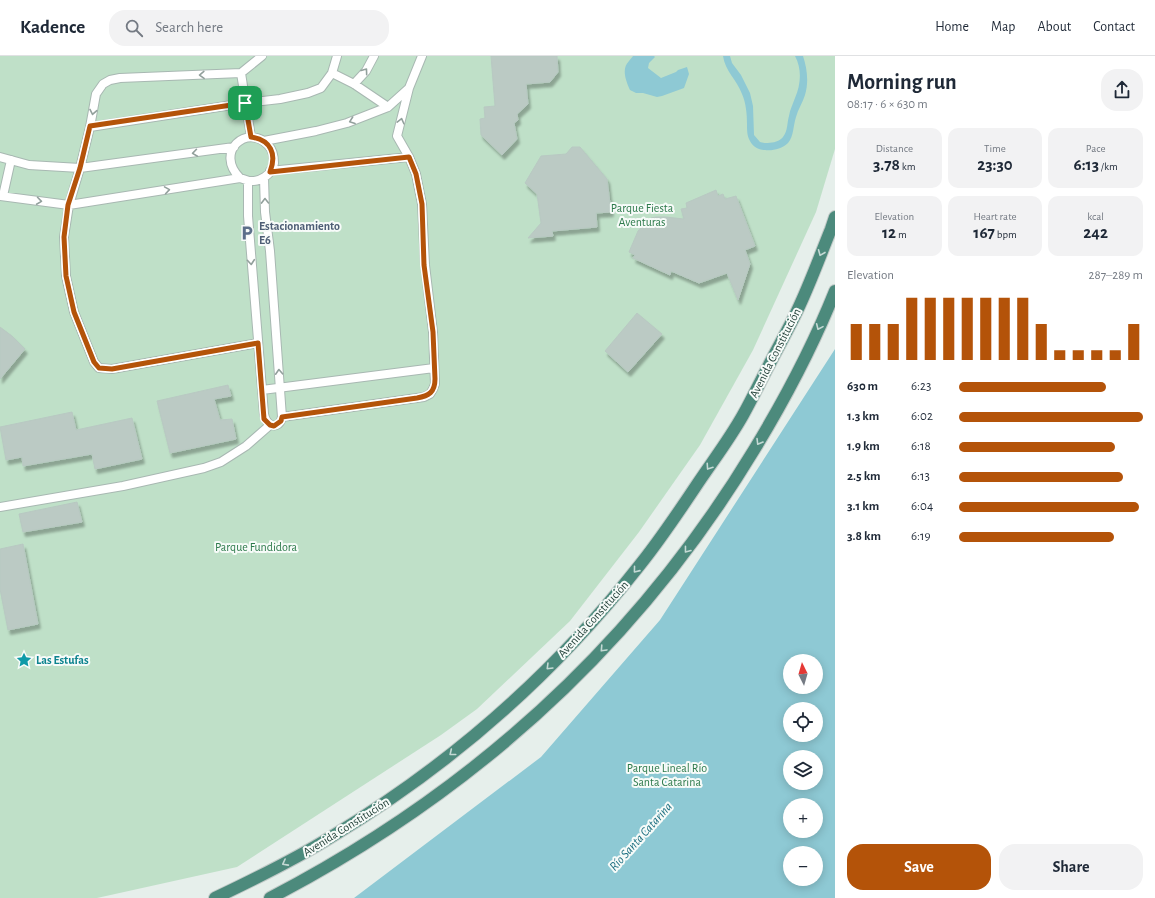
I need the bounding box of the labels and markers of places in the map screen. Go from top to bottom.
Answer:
pin [228,86,262,120]
place label: Estacionamiento E6 [259,220,340,246]
parking icon: Estacionamiento E6 [238,224,256,242]
place icon: Las Estufas [15,651,33,669]
place label: Las Estufas [36,654,89,666]

